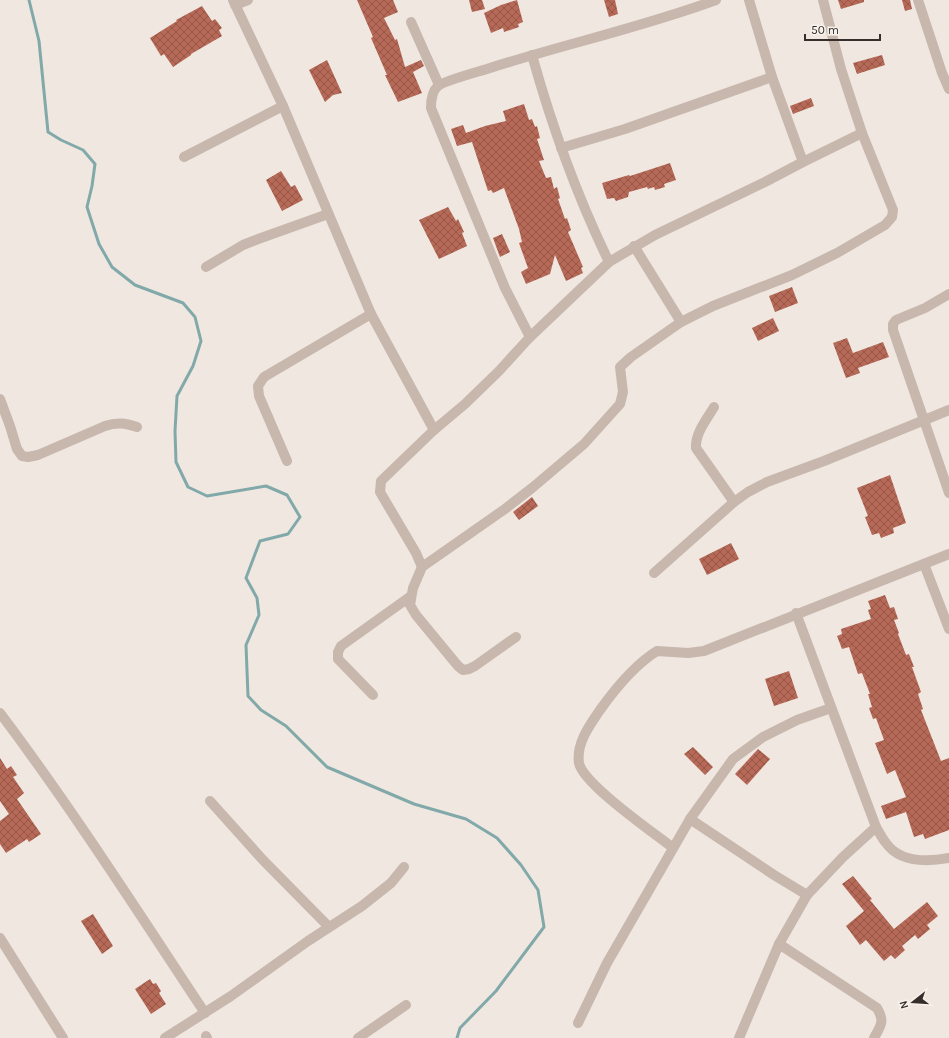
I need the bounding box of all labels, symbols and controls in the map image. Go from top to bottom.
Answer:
scale bar [805,16,880,42]
text: 50 m [811,23,839,37]
north arrow [893,982,933,1022]
text: N [897,999,911,1010]

